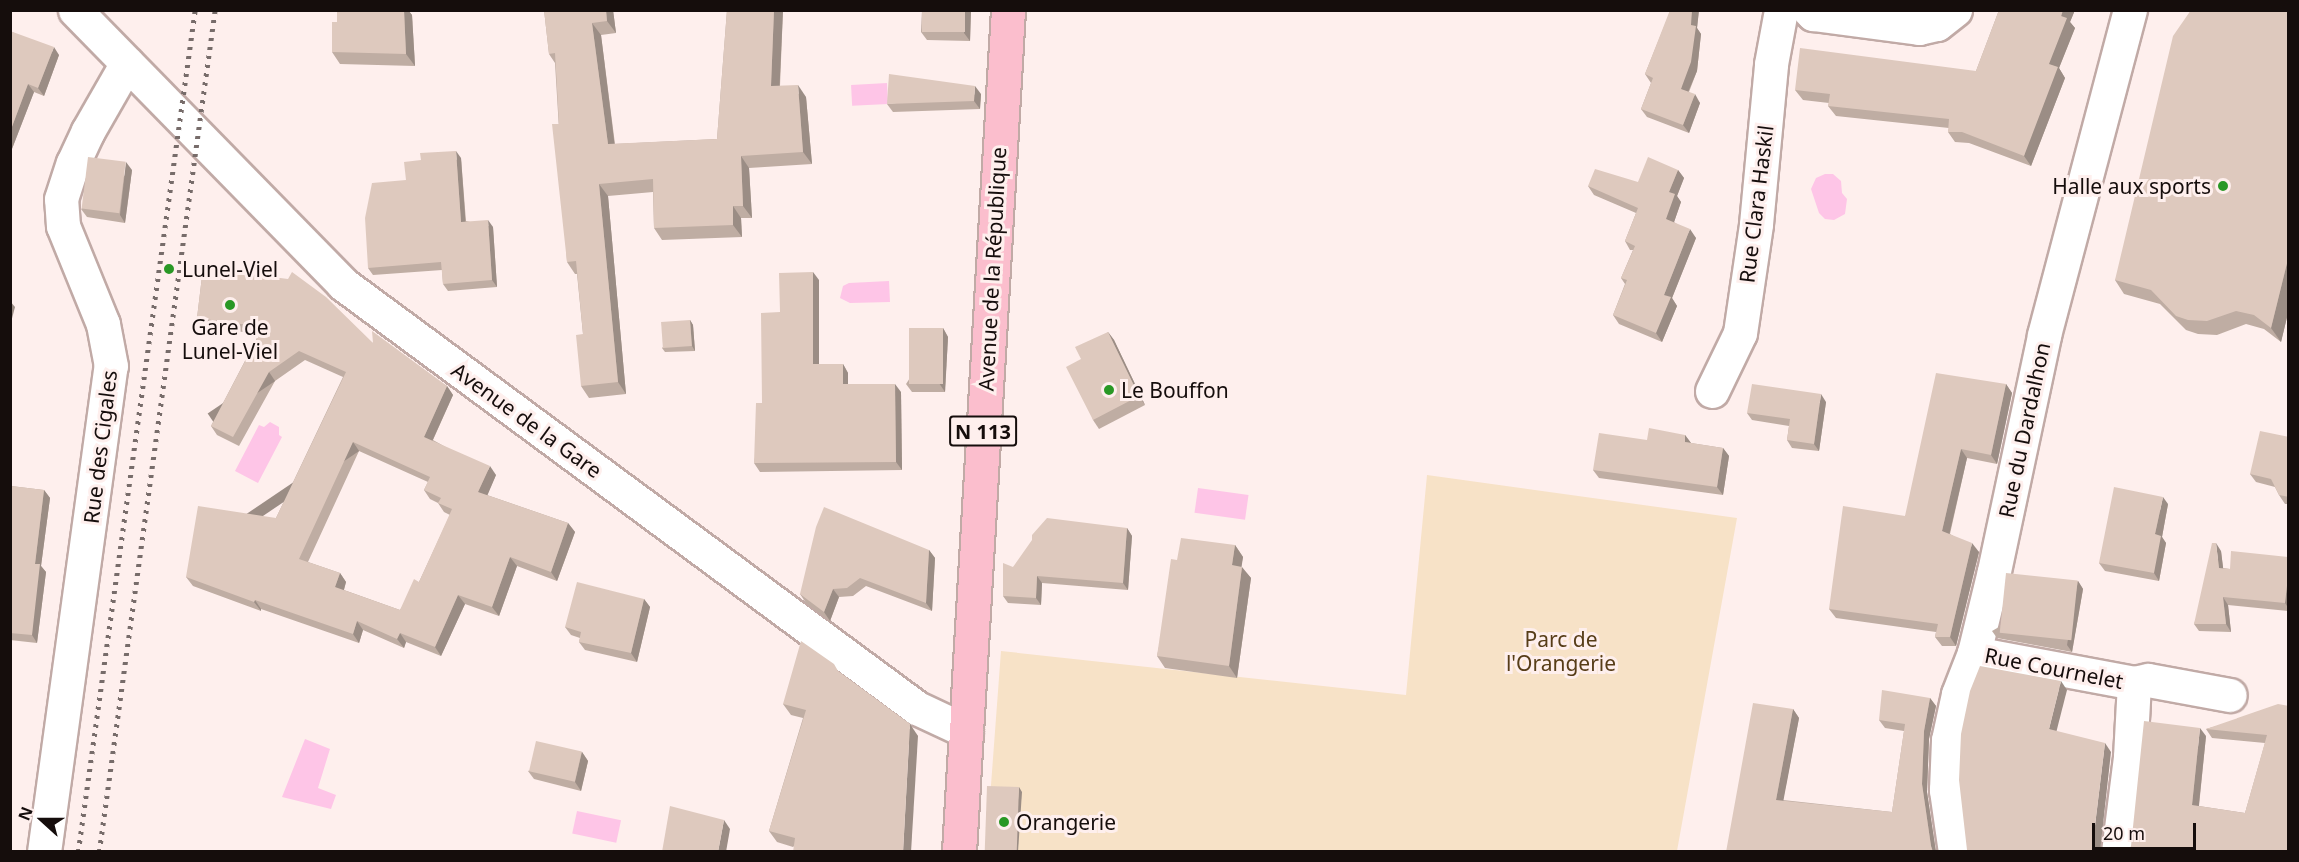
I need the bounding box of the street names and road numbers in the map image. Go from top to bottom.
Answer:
street label: Rue Clara Haskil [1734,124,1778,284]
street label: Avenue de la République [973,146,1011,392]
street label: Rue du Dardalhon [1993,340,2055,520]
street label: Avenue de la Gare [447,357,607,483]
street label: Rue des Cigales [78,369,122,525]
road number: N 113 [948,414,1018,448]
street label: Rue Cournelet [1983,642,2125,694]

